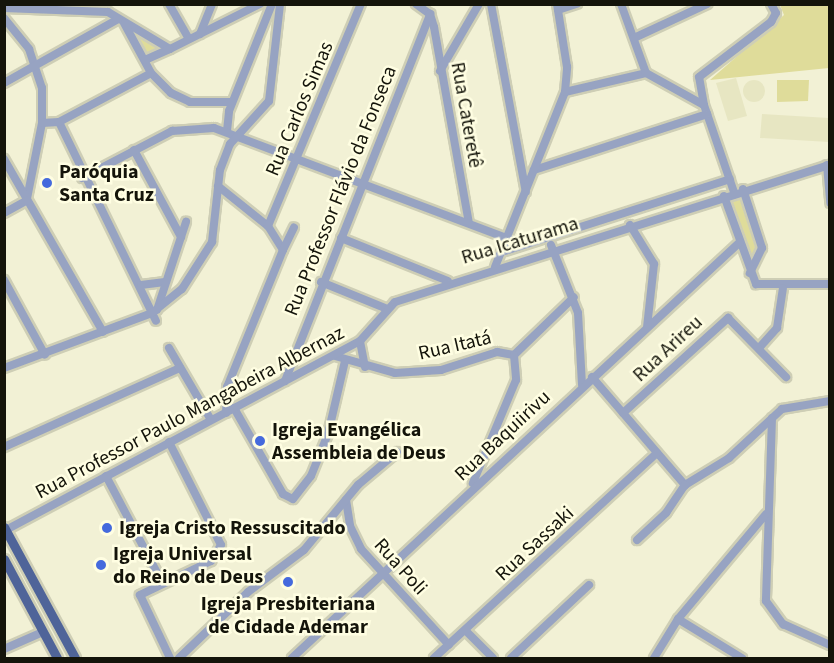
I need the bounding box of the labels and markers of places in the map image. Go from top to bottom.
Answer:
place label: Paróquia Santa Cruz [59,160,154,207]
marker: Paróquia Santa Cruz [40,176,54,190]
place label: Igreja Evangélica Assembleia de Deus [272,418,446,465]
marker: Igreja Evangélica Assembleia de Deus [253,434,267,448]
place label: Igreja Cristo Ressuscitado [119,516,345,540]
marker: Igreja Cristo Ressuscitado [100,521,114,535]
place label: Igreja Universal do Reino de Deus [113,542,263,589]
marker: Igreja Universal do Reino de Deus [94,558,108,572]
marker: Igreja Presbiteriana de Cidade Ademar [281,575,295,589]
place label: Igreja Presbiteriana de Cidade Ademar [201,592,375,639]

